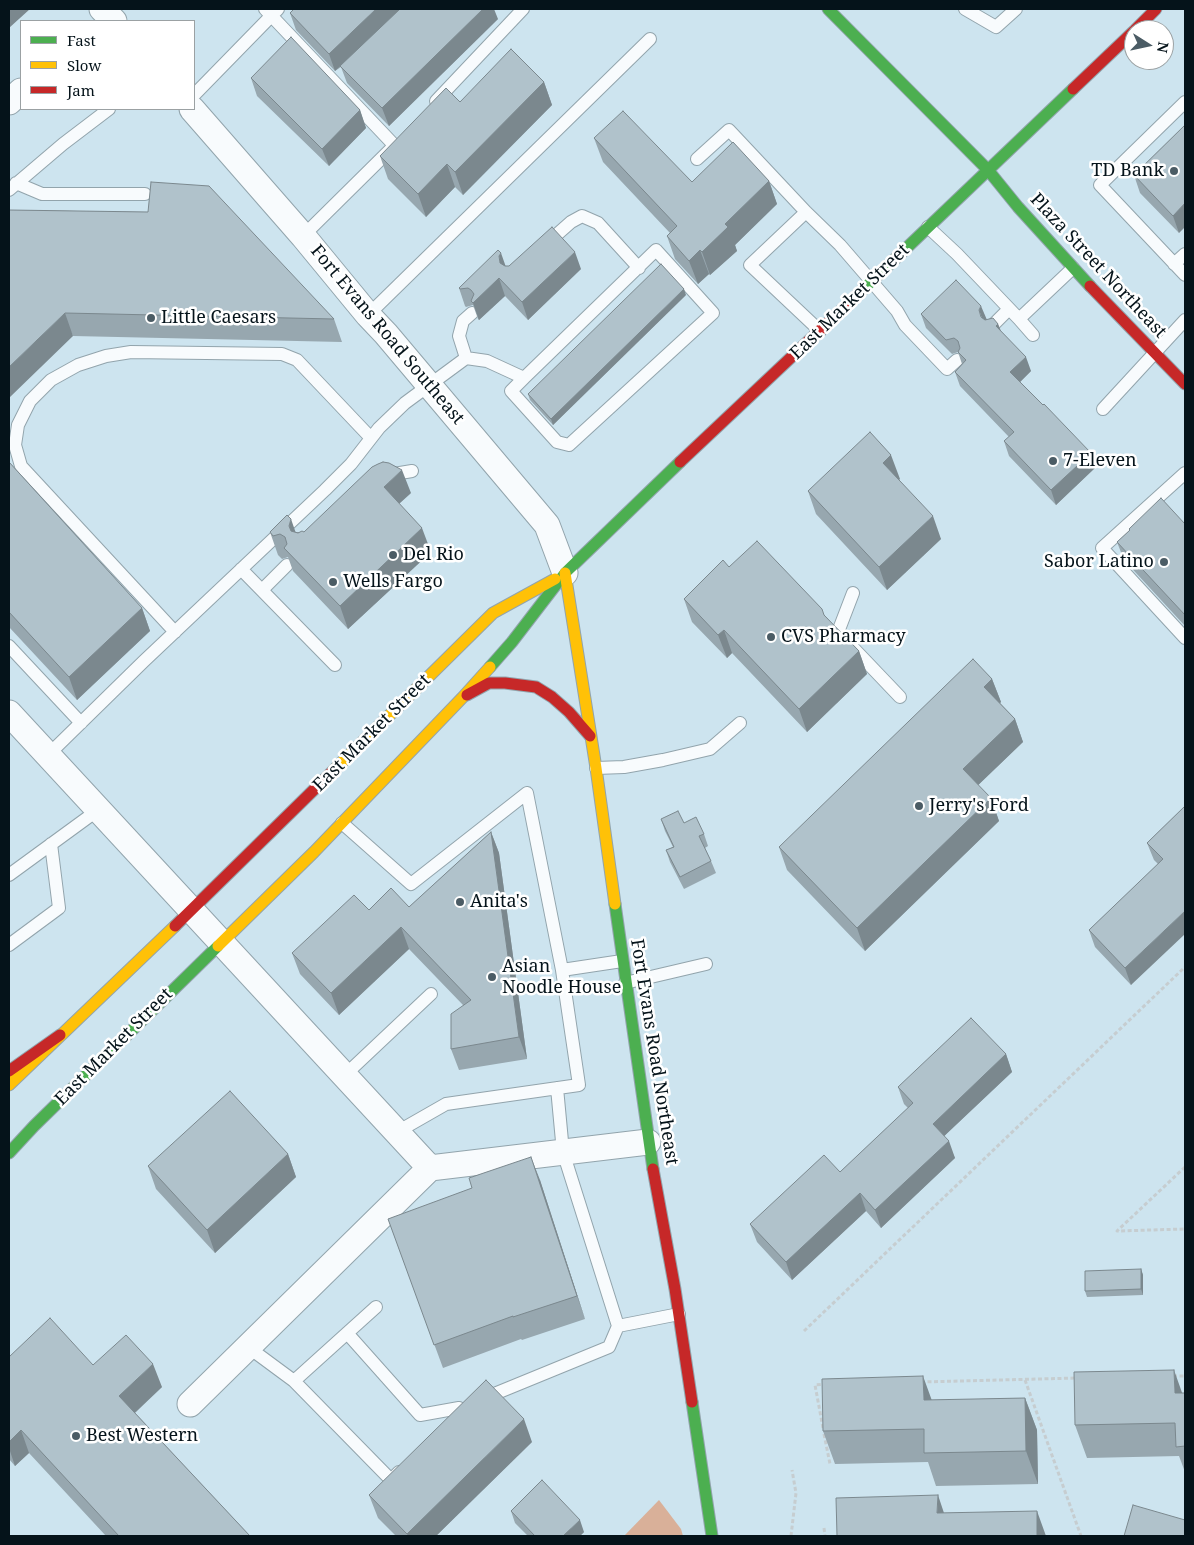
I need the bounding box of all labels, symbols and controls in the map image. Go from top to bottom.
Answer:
legend [20,20,195,110]
north arrow [1124,20,1174,70]
text: Fast [67,30,96,50]
text: N [1153,40,1174,55]
text: Slow [67,55,101,75]
text: Jam [67,80,95,100]
place label: TD Bank [1091,160,1164,182]
marker: TD Bank [1168,165,1180,177]
street label: Plaza Street Northeast [1025,189,1171,343]
street label: East Market Street [786,240,914,364]
street label: Fort Evans Road Southeast [306,241,468,429]
place label: Little Caesars [161,307,276,329]
marker: Little Caesars [145,312,157,324]
place label: 7-Eleven [1063,450,1137,472]
marker: 7-Eleven [1047,455,1059,467]
place label: Del Rio [403,544,464,566]
marker: Del Rio [387,549,399,561]
place label: Sabor Latino [1044,551,1154,573]
marker: Sabor Latino [1158,556,1170,568]
place label: Wells Fargo [343,571,443,593]
marker: Wells Fargo [327,576,339,588]
place label: CVS Pharmacy [781,626,906,648]
marker: CVS Pharmacy [765,631,777,643]
street label: East Market Street [309,670,435,796]
place label: Jerry's Ford [929,795,1029,817]
marker: Jerry's Ford [913,800,925,812]
place label: Anita's [470,891,528,913]
marker: Anita's [454,896,466,908]
street label: Fort Evans Road Northeast [625,937,683,1167]
place label: Asian Noodle House [502,956,621,999]
marker: Asian Noodle House [486,971,498,983]
street label: East Market Street [51,984,177,1110]
place label: Best Western [86,1425,198,1447]
marker: Best Western [70,1430,82,1442]

